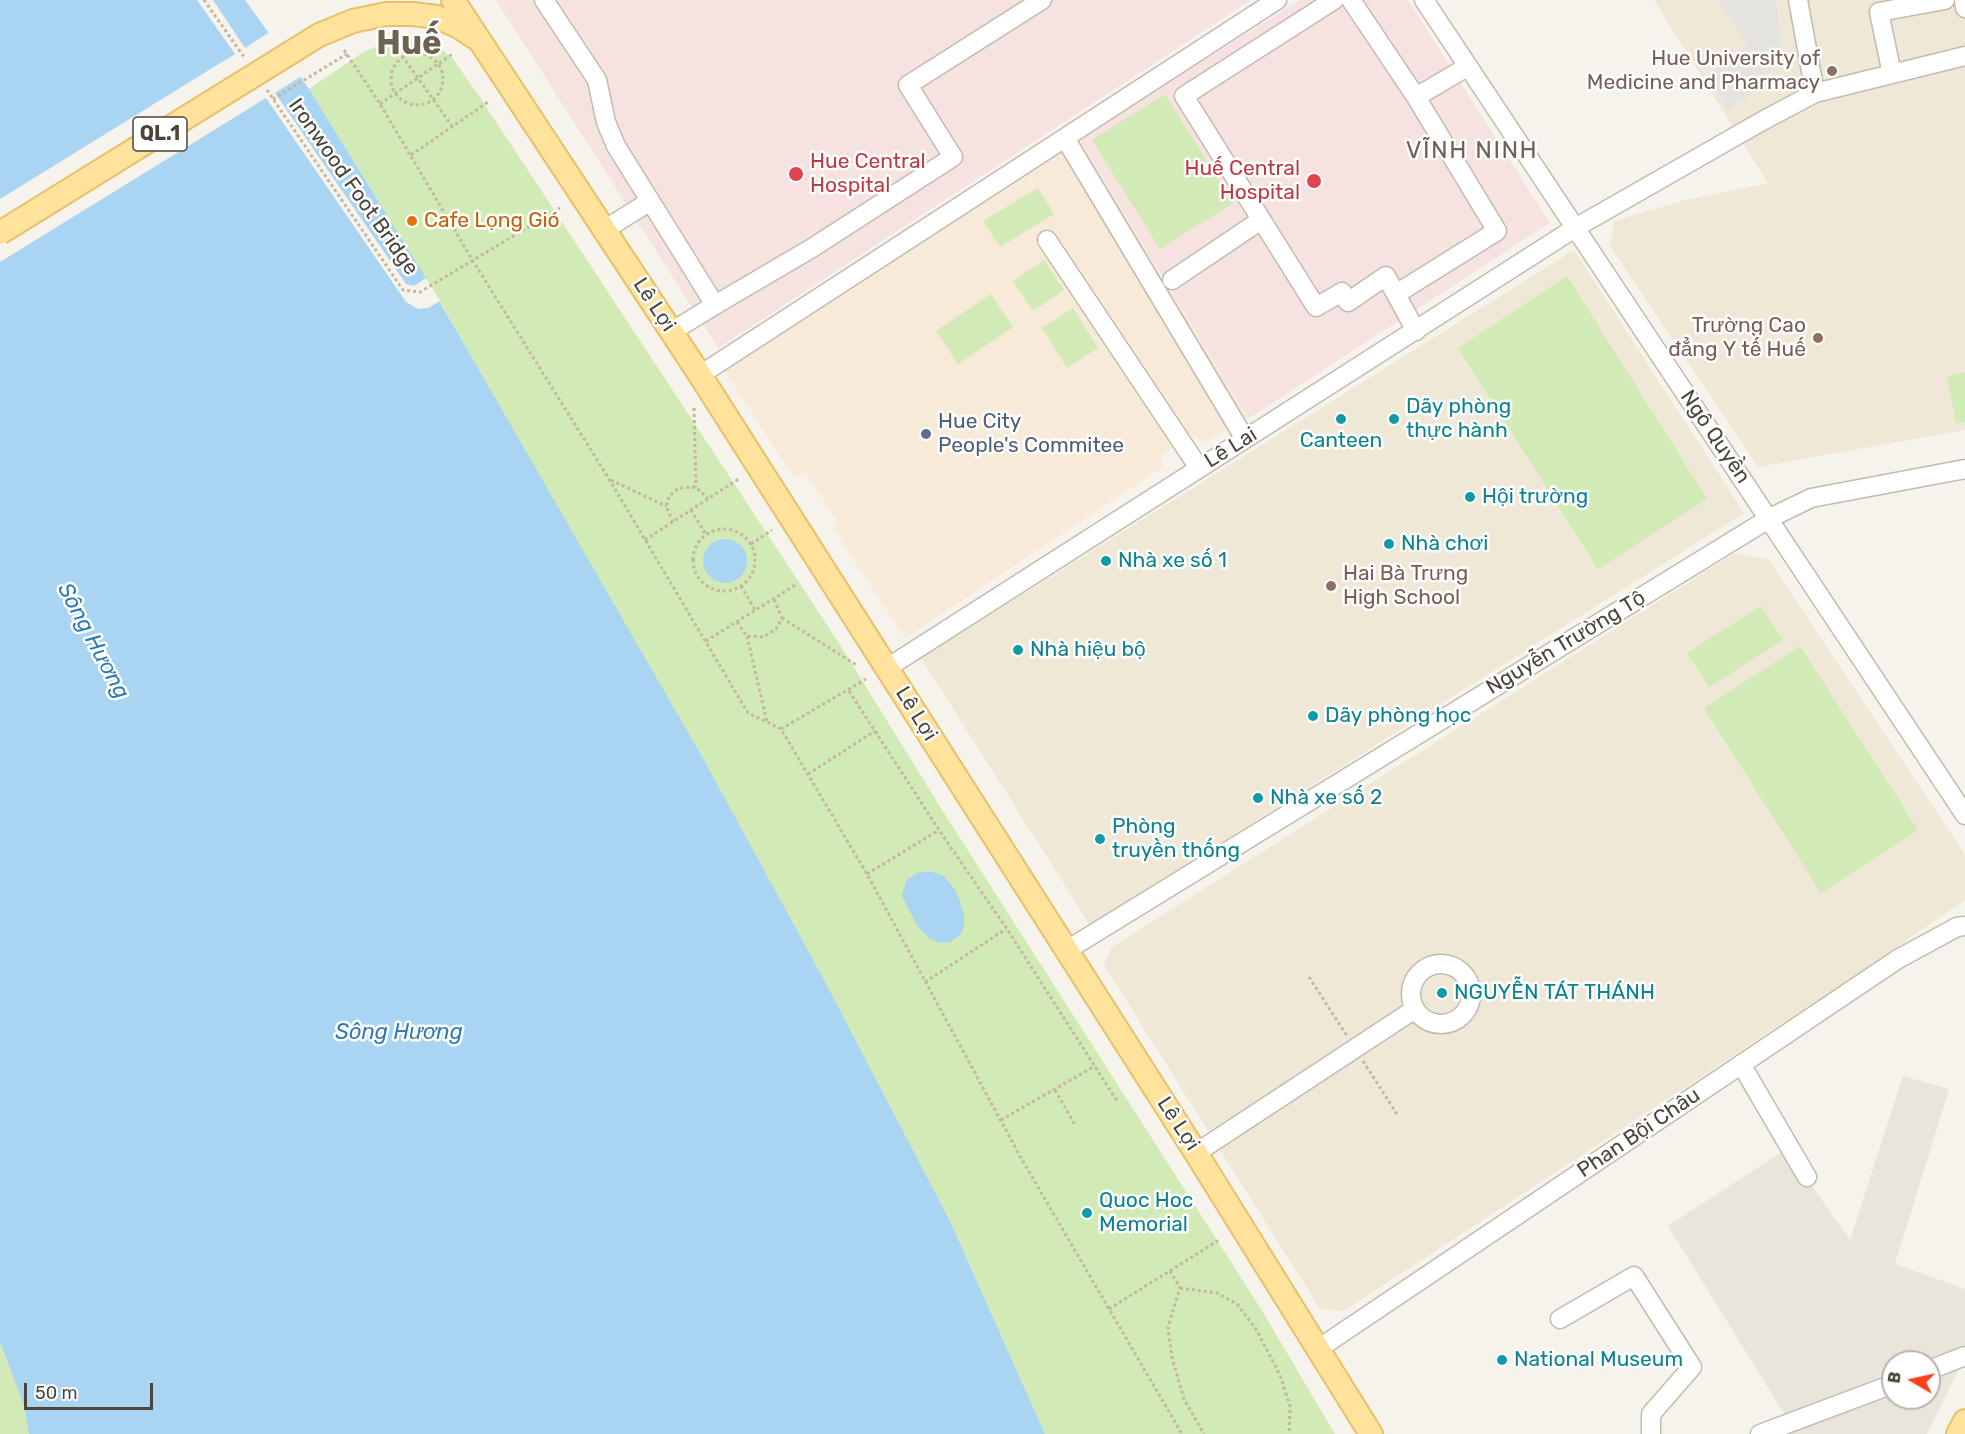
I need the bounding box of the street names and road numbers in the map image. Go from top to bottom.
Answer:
street label: Ironwood Foot Bridge [283,94,423,280]
road number: QL.1 [133,117,187,151]
street label: Lê Lợi [627,273,681,337]
street label: Ngô Quyền [1675,386,1755,488]
street label: Lê Lai [1200,422,1262,474]
street label: Nguyễn Trường Tộ [1482,586,1650,700]
street label: Lê Lợi [890,682,942,746]
street label: Phan Bội Châu [1573,1083,1705,1183]
street label: Lê Lợi [1151,1092,1205,1156]

